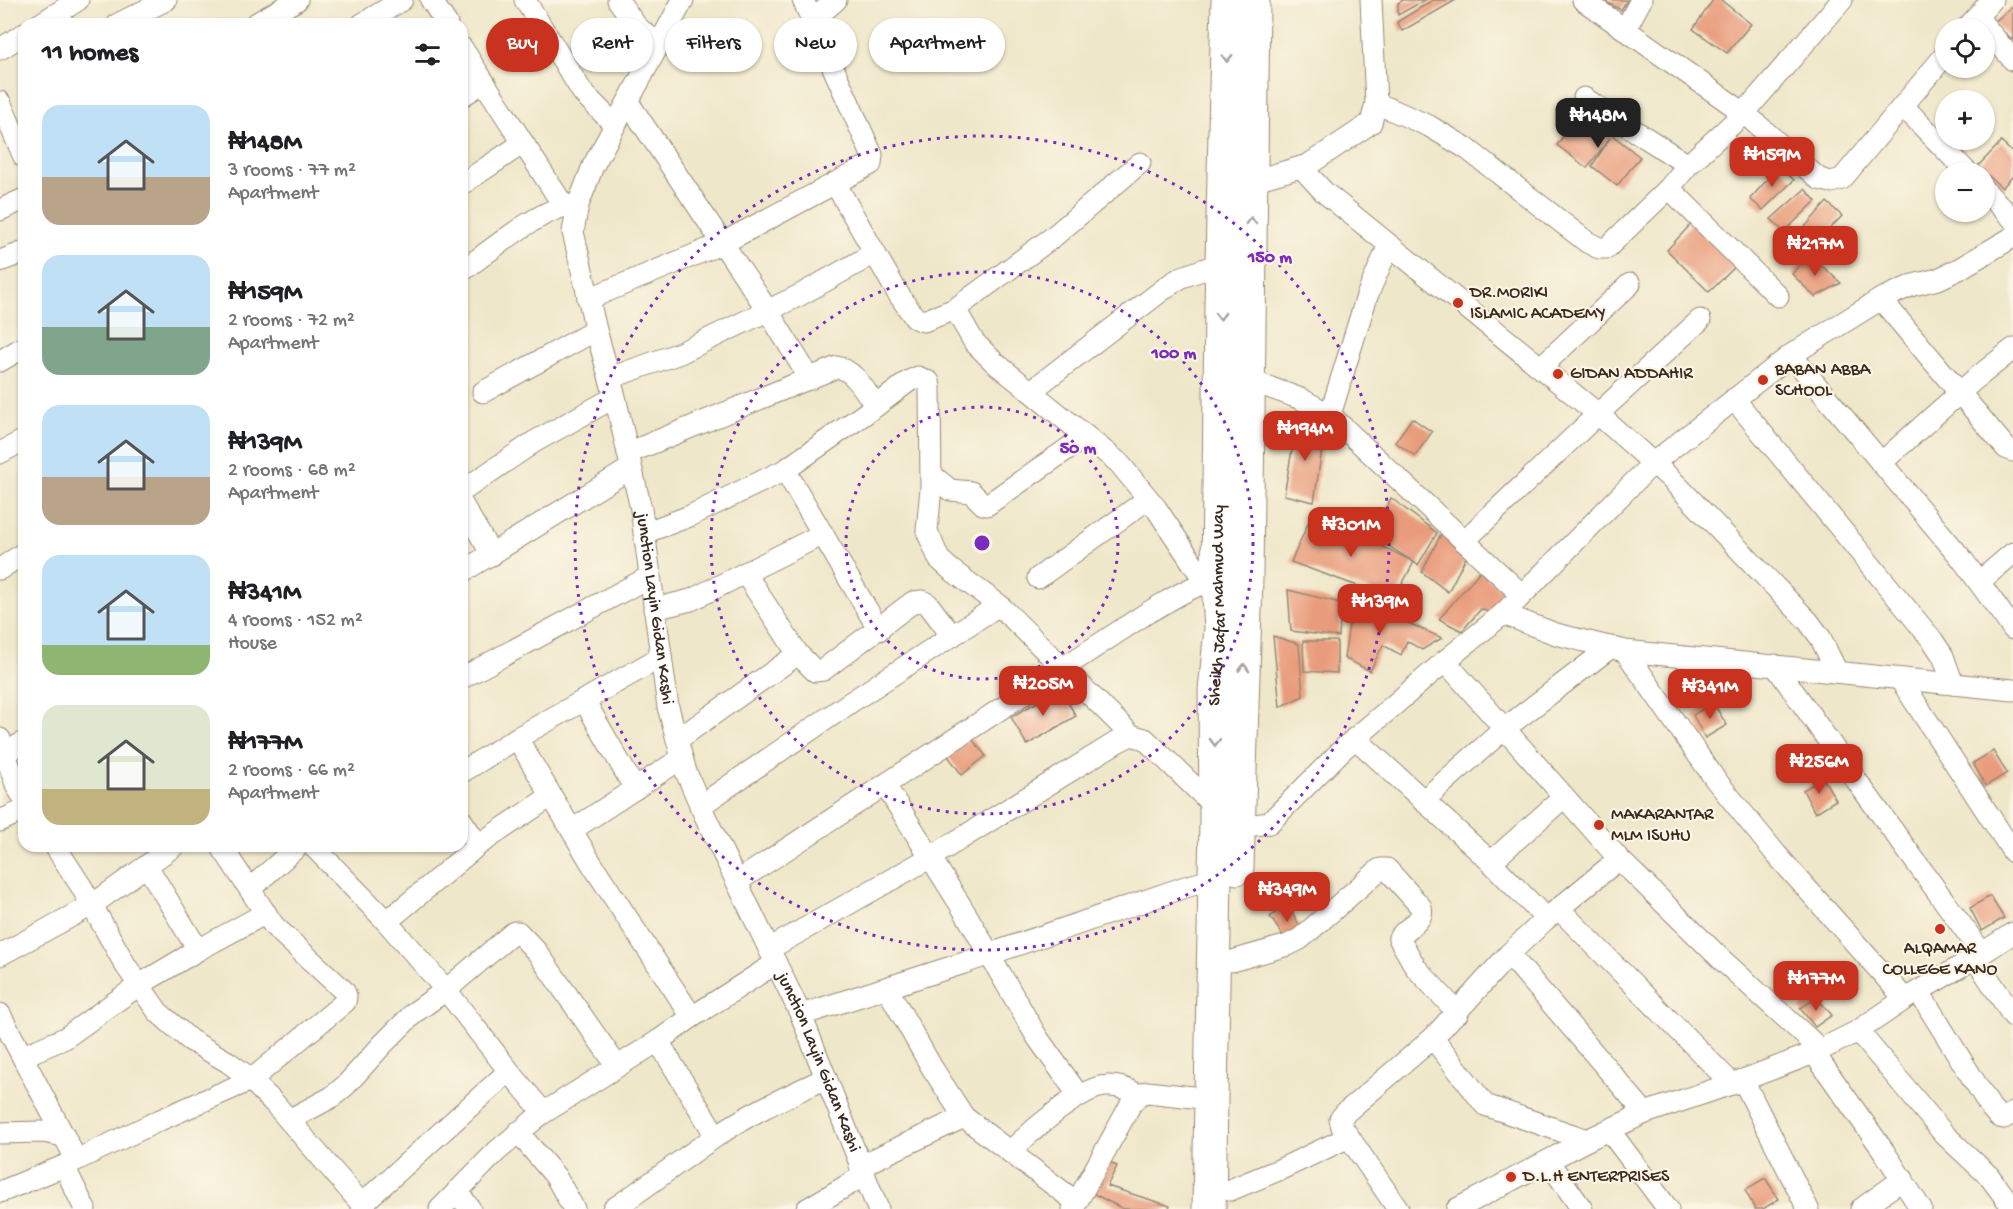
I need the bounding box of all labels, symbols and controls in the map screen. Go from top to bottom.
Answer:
chip: Buy [486,18,559,72]
chip: Rent [571,18,653,72]
chip: Filters [665,18,762,72]
chip: New [774,18,857,72]
chip: Apartment [869,18,1005,72]
map controls [1935,18,1995,222]
button: locate [1935,18,1995,78]
icon: filters [411,38,444,71]
text: 11 homes [42,39,138,70]
one-way arrow [1220,54,1233,63]
button: + [1935,90,1995,150]
pin: ₦148M [1556,98,1640,149]
text: ₦148M [1570,106,1626,129]
icon: home [90,129,162,201]
text: ₦148M [228,129,302,160]
pin: ₦159M [1730,137,1814,188]
text: ₦159M [1744,145,1800,168]
text: 3 rooms · 77 m² [228,160,356,183]
button: − [1935,162,1995,222]
text: Apartment [228,183,318,206]
one-way arrow [1245,216,1257,225]
pin: ₦217M [1773,226,1857,277]
text: ₦217M [1787,234,1843,257]
text: 150 m [1247,248,1292,269]
icon: home [90,279,162,351]
text: ₦159M [228,279,302,310]
place label: DR.MORIKI ISLAMIC ACADEMY [1469,283,1606,325]
marker: DR.MORIKI ISLAMIC ACADEMY [1451,296,1465,310]
text: 2 rooms · 72 m² [228,310,355,333]
one-way arrow [1214,312,1227,321]
text: Apartment [228,333,318,356]
text: 100 m [1151,344,1197,365]
place label: BABAN ABBA SCHOOL [1774,360,1872,402]
place label: GIDAN ADDAHIR [1570,364,1693,385]
marker: GIDAN ADDAHIR [1551,367,1565,381]
marker: BABAN ABBA SCHOOL [1756,373,1770,387]
pin: ₦194M [1263,411,1347,462]
text: ₦194M [1277,419,1333,442]
icon: home [90,429,162,501]
text: ₦139M [228,429,302,460]
text: 50 m [1060,439,1097,460]
text: 2 rooms · 68 m² [228,460,356,483]
text: Apartment [228,483,318,506]
street label: Sheikh Jafar Mahmud Way [1204,505,1232,706]
pin: ₦301M [1309,507,1393,558]
street label: junction Layin Gidan Kashi [631,509,678,706]
text: ₦301M [1322,515,1380,538]
centre of rings [972,533,992,553]
icon: home [90,579,162,651]
text: ₦341M [228,579,301,610]
pin: ₦139M [1338,584,1422,635]
text: ₦139M [1352,592,1408,615]
text: 4 rooms · 152 m² [228,610,363,633]
text: House [228,633,277,656]
one-way arrow [1237,663,1250,672]
pin: ₦205M [1001,666,1085,717]
pin: ₦341M [1668,669,1752,720]
text: ₦205M [1013,674,1073,697]
text: ₦341M [1682,677,1738,700]
icon: home [90,729,162,801]
text: ₦177M [228,729,302,760]
one-way arrow [1209,738,1221,747]
pin: ₦256M [1777,744,1861,795]
text: ₦256M [1790,752,1848,775]
text: 2 rooms · 66 m² [228,760,355,783]
text: Apartment [228,783,318,806]
place label: MAKARANTAR MLM ISUHU [1611,805,1714,847]
marker: MAKARANTAR MLM ISUHU [1592,818,1606,832]
pin: ₦349M [1245,872,1329,923]
text: ₦349M [1258,880,1316,903]
marker: ALQAMAR COLLEGE KANO [1933,922,1947,936]
place label: ALQAMAR COLLEGE KANO [1883,939,1998,981]
pin: ₦177M [1774,961,1858,1012]
street label: junction Layin Gidan Kashi [770,966,865,1155]
text: ₦177M [1787,969,1845,992]
place label: D.L.H ENTERPRISES [1522,1167,1670,1188]
marker: D.L.H ENTERPRISES [1504,1170,1518,1184]

